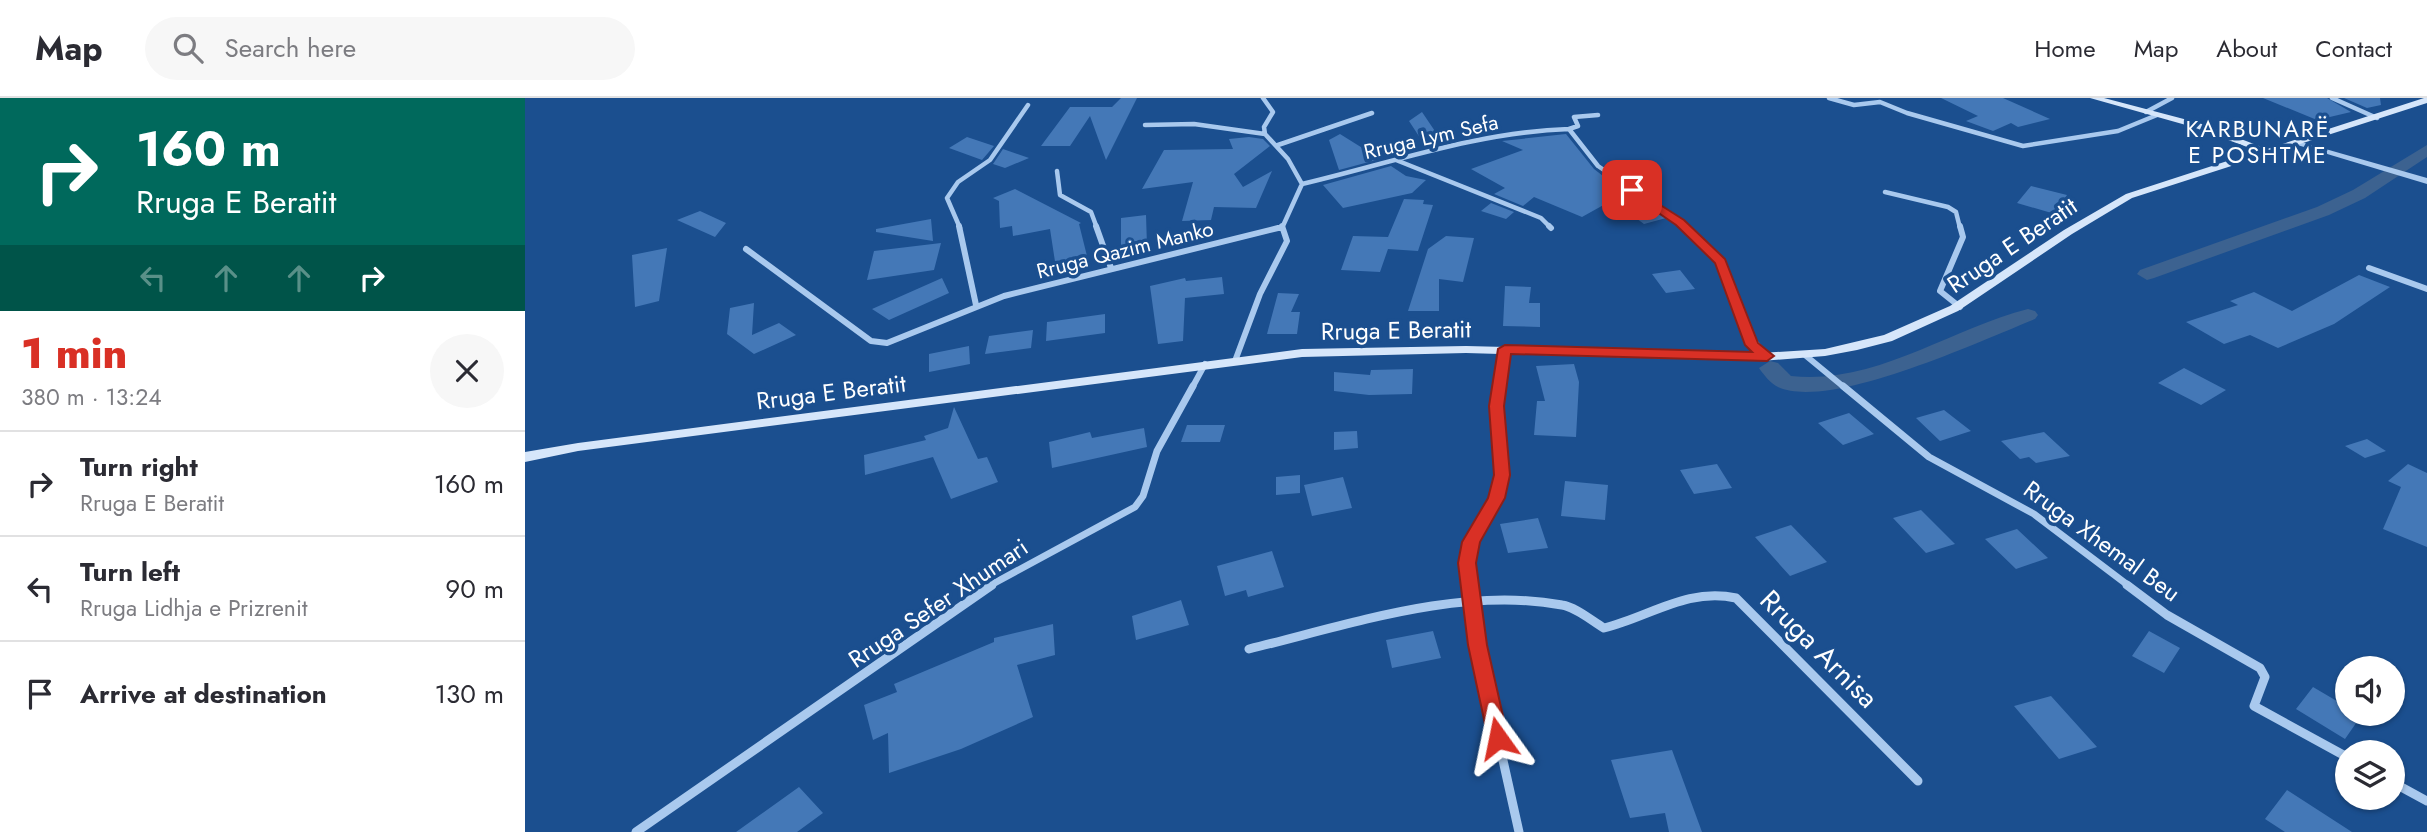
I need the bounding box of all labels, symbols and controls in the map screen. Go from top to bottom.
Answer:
search box [145,17,635,80]
text: Map [35,25,103,72]
icon: search [169,29,207,67]
text: Search here [225,29,356,67]
text: Home [2034,31,2096,66]
text: Map [2134,31,2178,66]
text: About [2216,31,2277,66]
text: Contact [2315,31,2392,66]
street label: Rruga Lym Sefa [1361,107,1501,167]
district label: KARBUNARË E POSHTME [2186,112,2330,172]
text: 160 m [136,114,281,184]
icon: right [21,126,112,217]
pin [1602,160,1662,220]
icon: arrive [1613,171,1651,209]
text: Rruga E Beratit [136,179,337,225]
street label: Rruga E Beratit [1940,188,2084,302]
street label: Rruga Qazim Manko [1033,214,1217,286]
icon: left [134,259,172,297]
icon: ahead [207,259,245,297]
icon: ahead [280,259,318,297]
icon: right [353,259,391,297]
street label: Rruga E Beratit [1321,311,1472,349]
text: 1 min [21,323,127,384]
button: close [430,334,504,408]
street label: Rruga E Beratit [754,365,908,419]
text: 380 m · 13:24 [21,380,162,414]
text: Turn right [80,448,198,486]
icon: right [21,465,59,503]
text: 160 m [434,465,504,503]
street label: Rruga Xhemal Beu [2016,472,2188,610]
text: Rruga E Beratit [80,486,224,520]
street label: Rruga Sefer Xhumari [841,530,1035,676]
text: Turn left [80,553,180,591]
icon: left [21,570,59,608]
text: 90 m [445,570,504,608]
street label: Rruga Arnisa [1751,581,1887,717]
text: Rruga Lidhja e Prizrenit [80,591,307,625]
map controls [2335,656,2405,810]
button: sound [2335,656,2405,726]
icon: arrive [21,675,59,713]
text: Arrive at destination [80,675,327,713]
text: 130 m [434,675,504,713]
position arrow [1461,701,1535,775]
button: layers [2335,740,2405,810]

